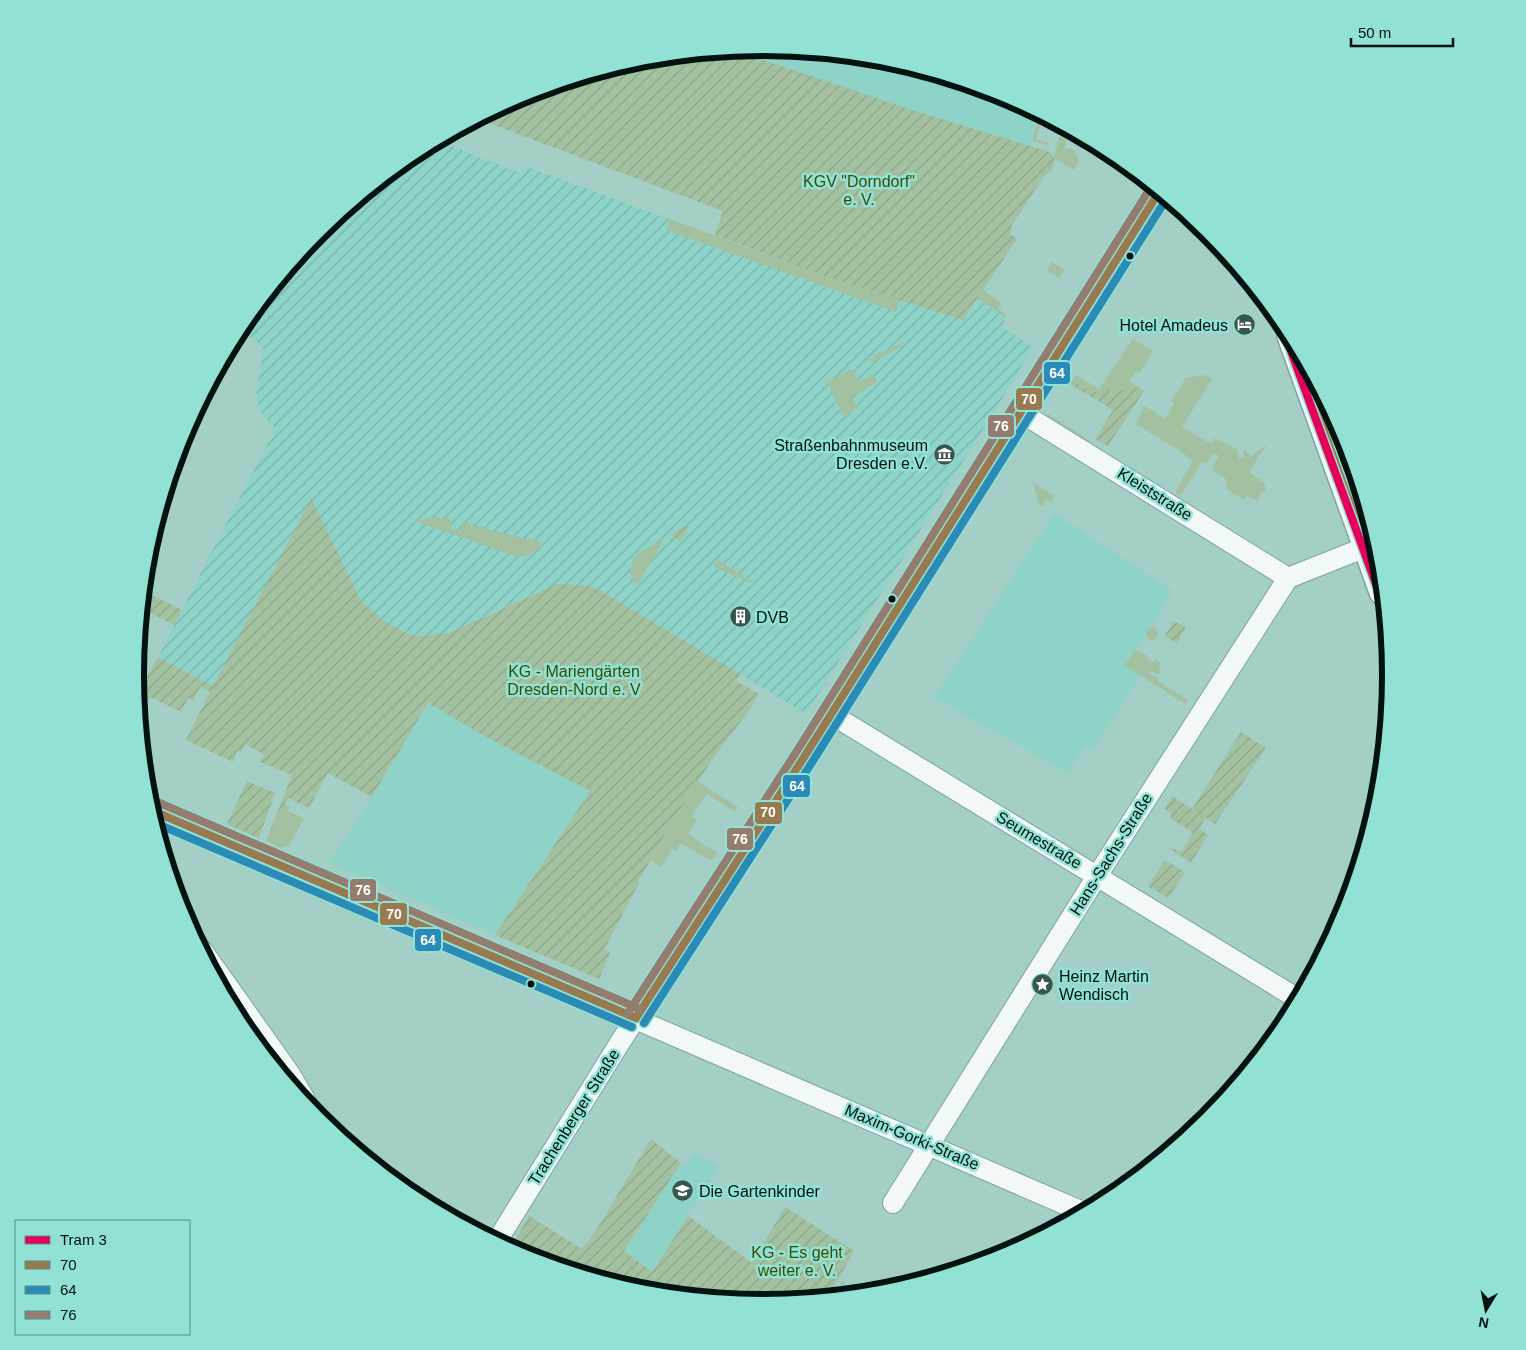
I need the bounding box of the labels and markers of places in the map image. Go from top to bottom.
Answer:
unlabelled marker [1125,251,1135,261]
hotel icon: Hotel Amadeus [1232,313,1256,337]
place label: Hotel Amadeus [1119,317,1228,334]
place label: Straßenbahnmuseum Dresden e.V. [774,437,928,472]
museum icon: Straßenbahnmuseum Dresden e.V. [932,442,956,466]
unlabelled marker [887,594,897,604]
building icon: DVB [728,605,752,629]
place label: DVB [756,609,789,626]
place label: Heinz Martin Wendisch [1059,968,1149,1003]
place icon: Heinz Martin Wendisch [1031,973,1055,997]
unlabelled marker [526,979,536,989]
school or university icon: Die Gartenkinder [671,1179,695,1203]
place label: Die Gartenkinder [699,1183,821,1200]

